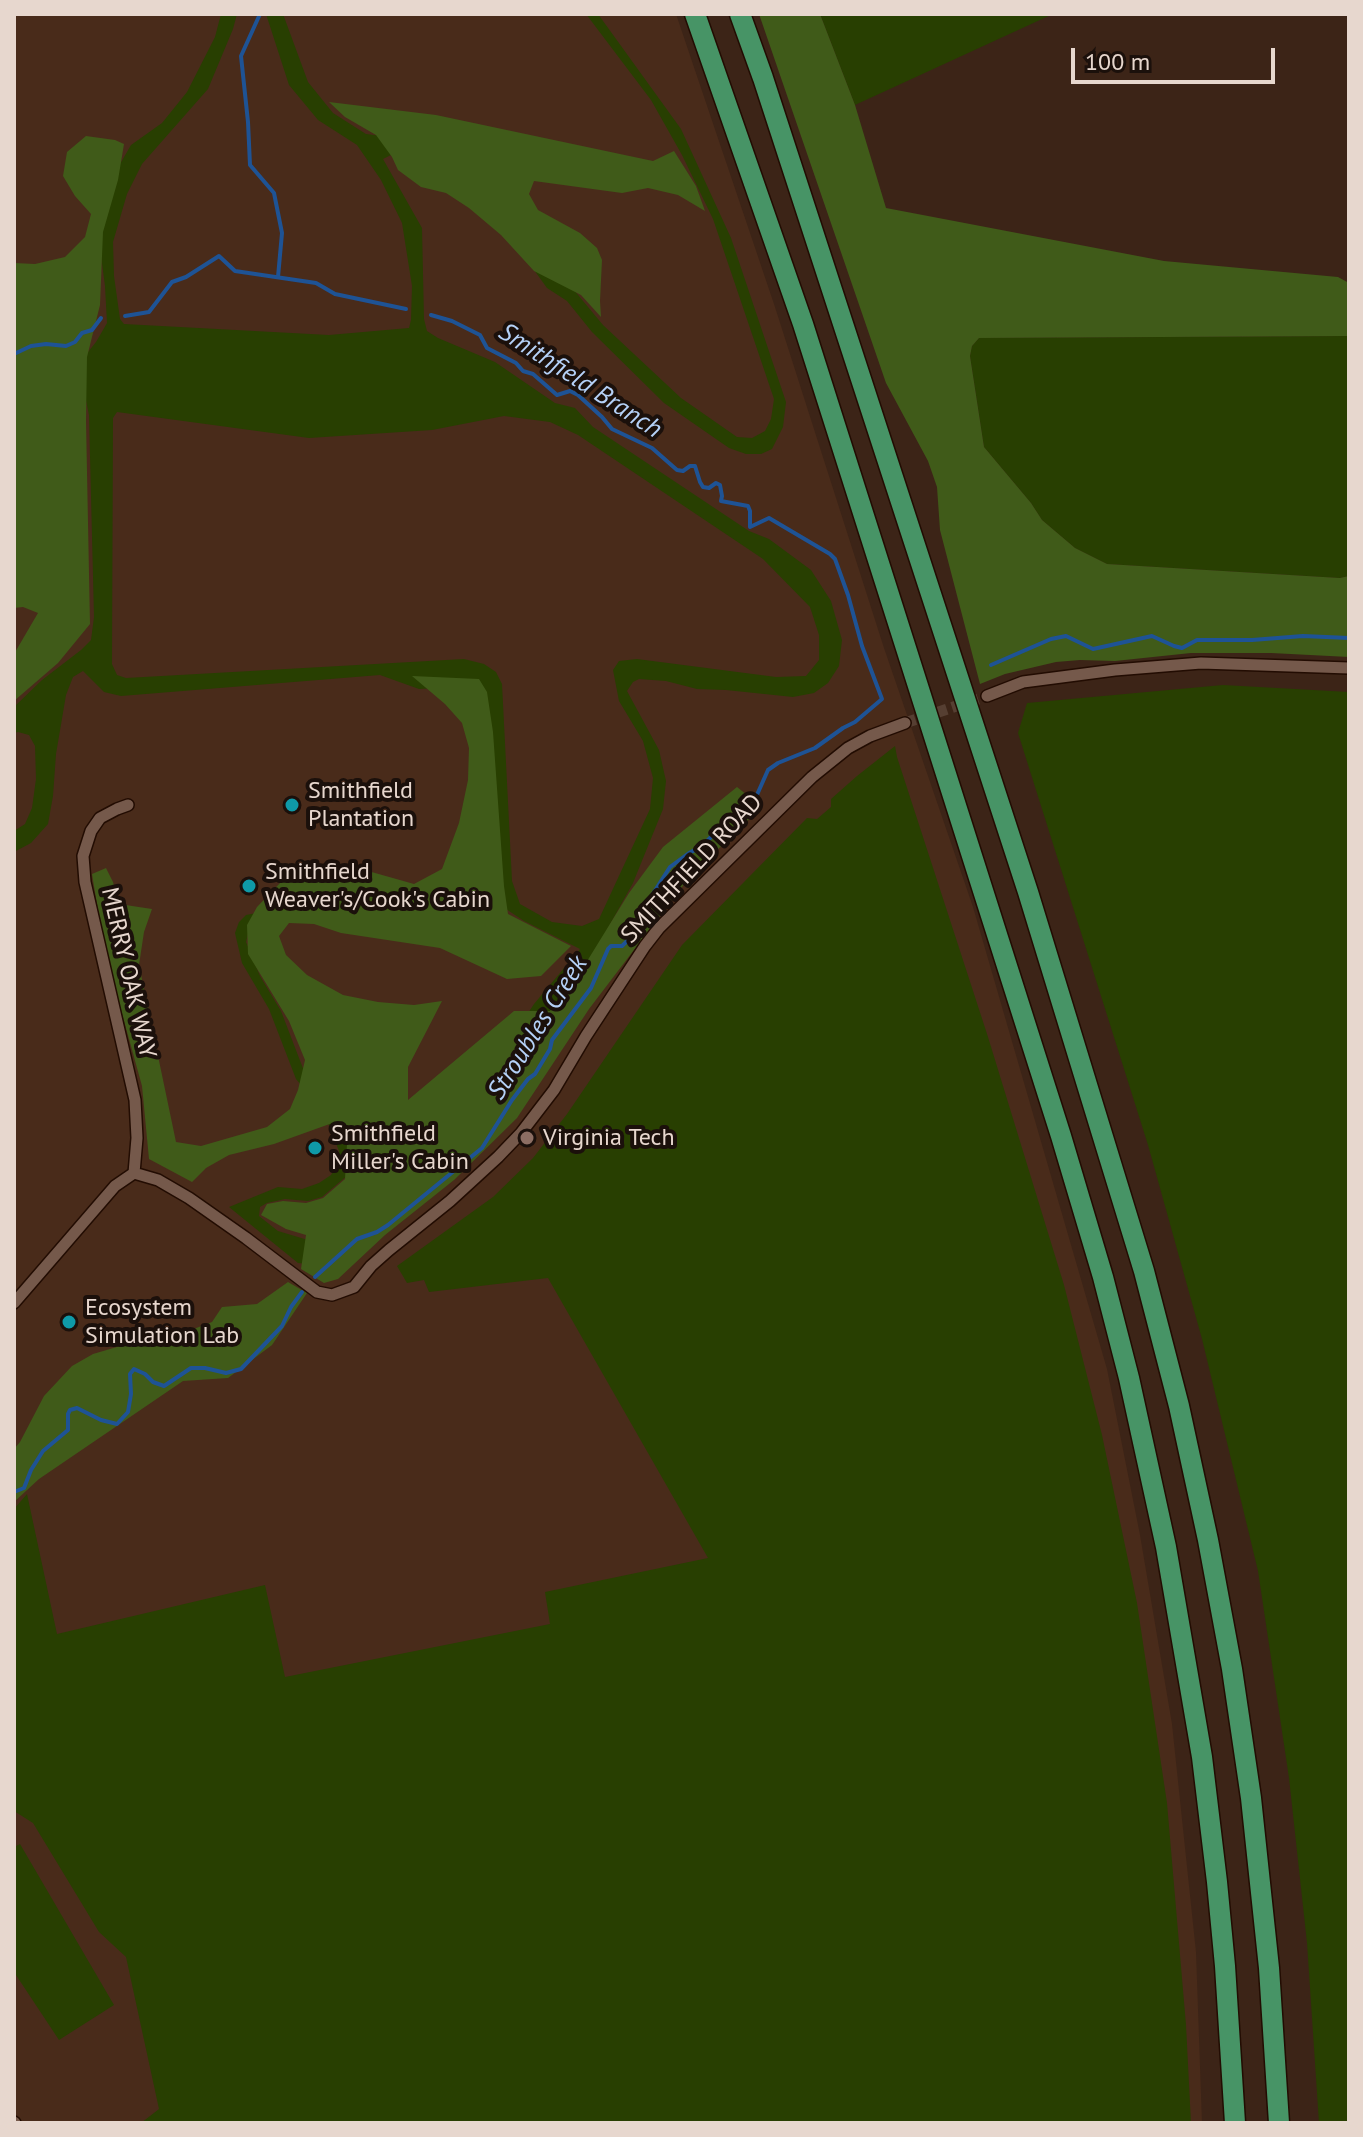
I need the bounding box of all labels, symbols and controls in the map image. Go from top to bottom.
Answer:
scale bar [1075,32,1279,82]
text: 100 m [1085,46,1150,77]
water label: Smithfield Branch [493,317,667,445]
place label: Smithfield Plantation [308,777,414,833]
street label: SMITHFIELD ROAD [615,788,769,950]
marker: Smithfield Plantation [283,796,301,814]
place label: Smithfield Weaver's/Cook's Cabin [265,858,490,914]
marker: Smithfield Weaver's/Cook's Cabin [240,877,258,895]
street label: MERRY OAK WAY [94,885,162,1061]
water label: Stroubles Creek [481,950,595,1106]
place label: Smithfield Miller's Cabin [331,1120,469,1176]
place label: Virginia Tech [543,1124,675,1152]
marker: Virginia Tech [518,1129,536,1147]
marker: Smithfield Miller's Cabin [306,1139,324,1157]
place label: Ecosystem Simulation Lab [85,1294,239,1350]
marker: Ecosystem Simulation Lab [60,1313,78,1331]

